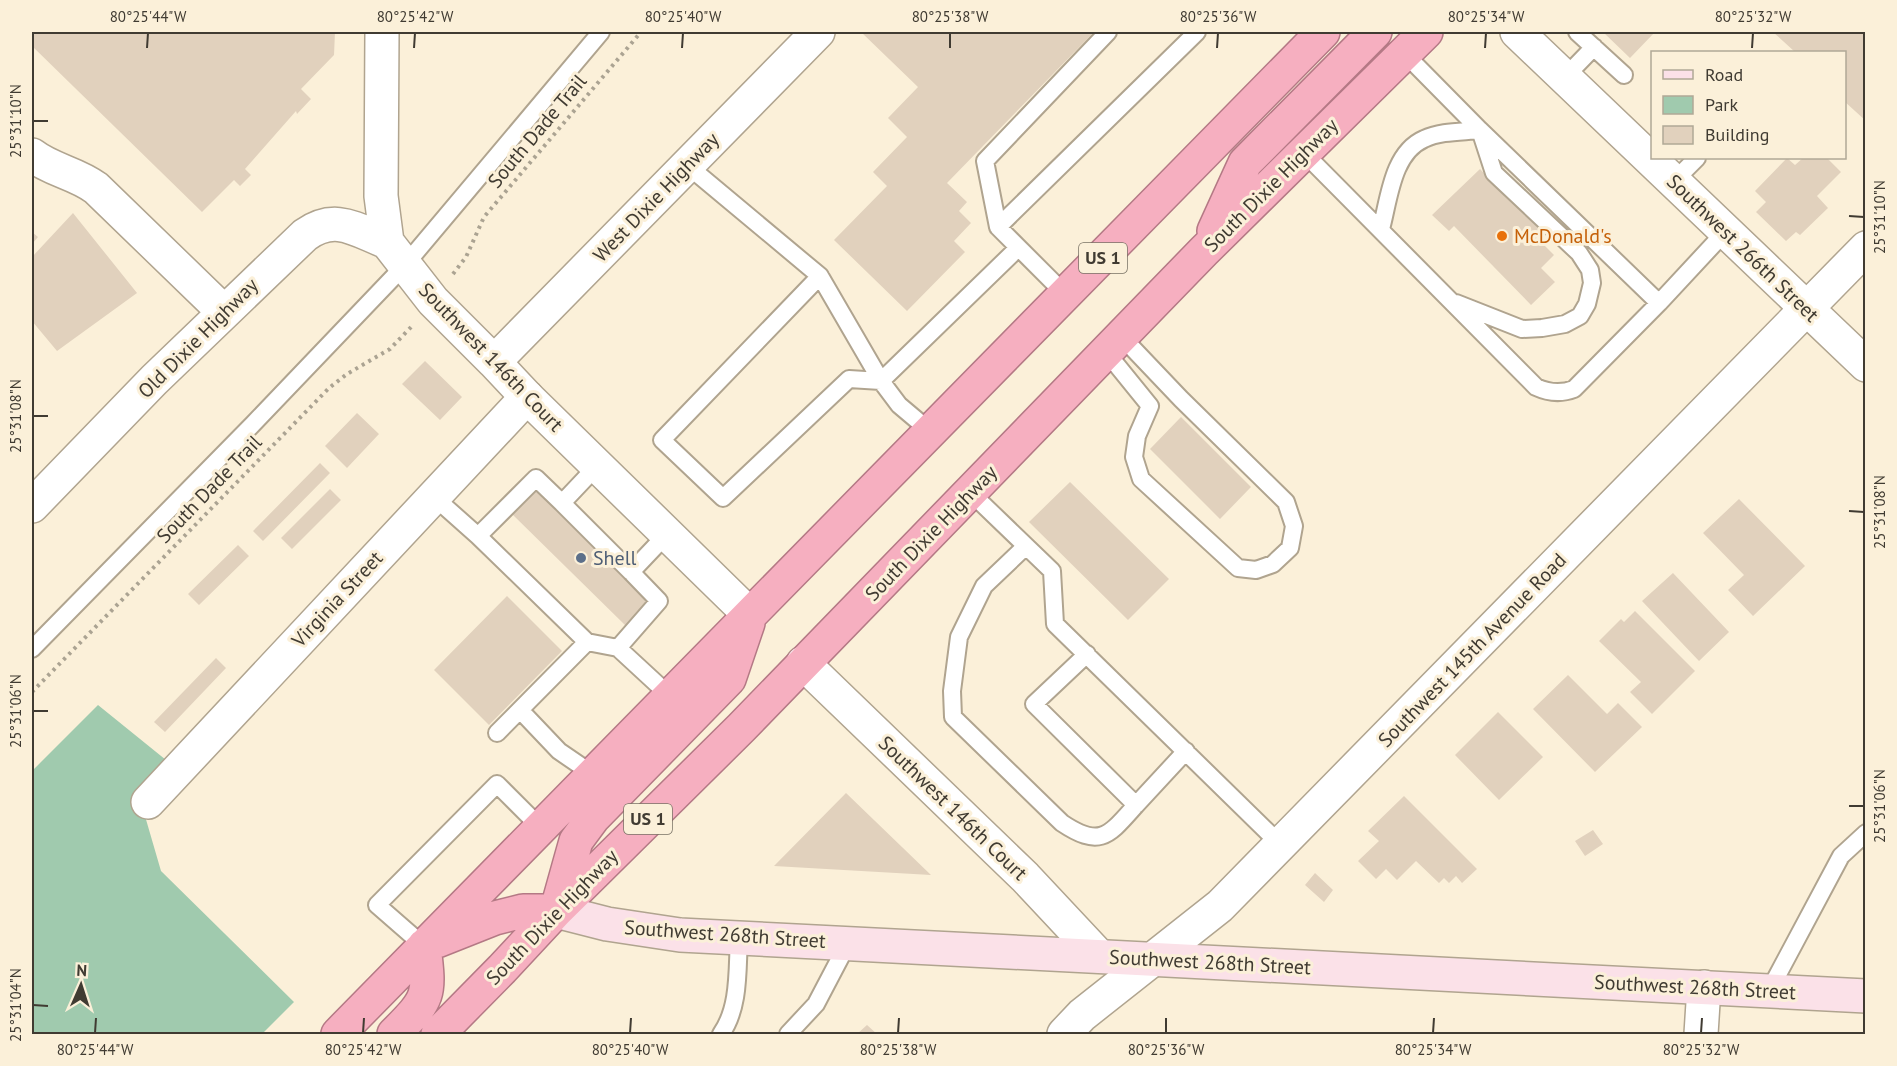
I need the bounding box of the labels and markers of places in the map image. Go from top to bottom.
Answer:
place label: McDonald's [1514,223,1612,249]
marker: McDonald's [1495,229,1509,243]
place label: Shell [593,545,637,571]
marker: Shell [574,551,588,565]

